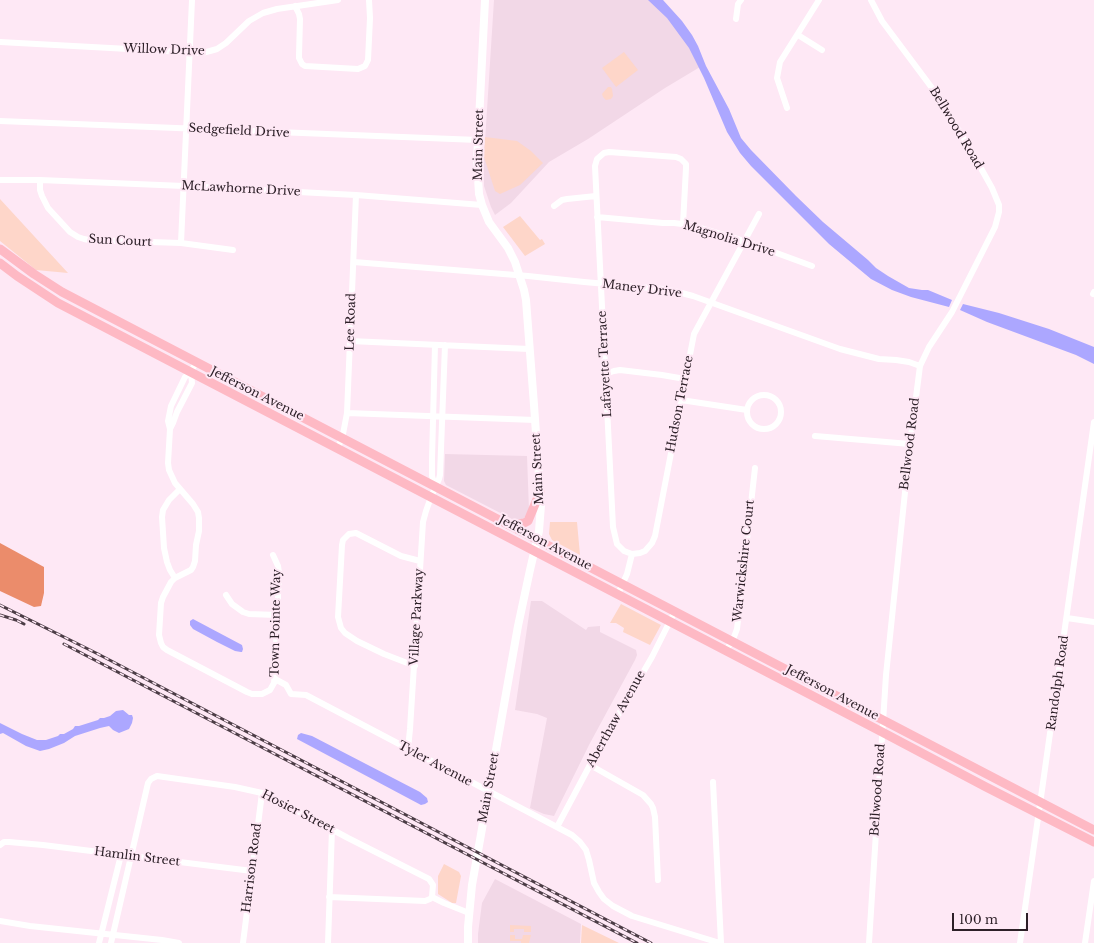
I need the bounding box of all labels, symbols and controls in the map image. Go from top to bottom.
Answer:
street label: Willow Drive [123,41,205,59]
street label: Bellwood Road [926,84,986,172]
street label: Main Street [471,109,487,181]
street label: Sedgefield Drive [188,121,290,141]
street label: McLawhorne Drive [181,179,301,199]
street label: Magnolia Drive [681,218,777,260]
street label: Sun Court [88,232,152,250]
street label: Maney Drive [601,277,683,301]
street label: Lee Road [343,293,359,351]
street label: Lafayette Terrace [595,310,615,418]
street label: Hudson Terrace [664,354,696,454]
street label: Jefferson Avenue [208,364,306,424]
street label: Bellwood Road [897,397,923,491]
street label: Main Street [529,433,547,505]
street label: Warwickshire Court [730,499,758,623]
street label: Jefferson Avenue [496,512,594,574]
street label: Village Parkway [407,568,427,666]
street label: Town Pointe Way [268,569,284,677]
street label: Randolph Road [1044,634,1072,732]
street label: Jefferson Avenue [783,662,881,724]
street label: Aberthaw Avenue [583,668,649,770]
street label: Tyler Avenue [395,738,475,790]
street label: Bellwood Road [868,743,888,837]
street label: Main Street [476,751,502,825]
street label: Hosier Street [259,787,337,837]
street label: Harrison Road [239,822,265,914]
street label: Hamlin Street [93,845,181,869]
scale bar [954,905,1030,931]
text: 100 m [959,912,998,927]

